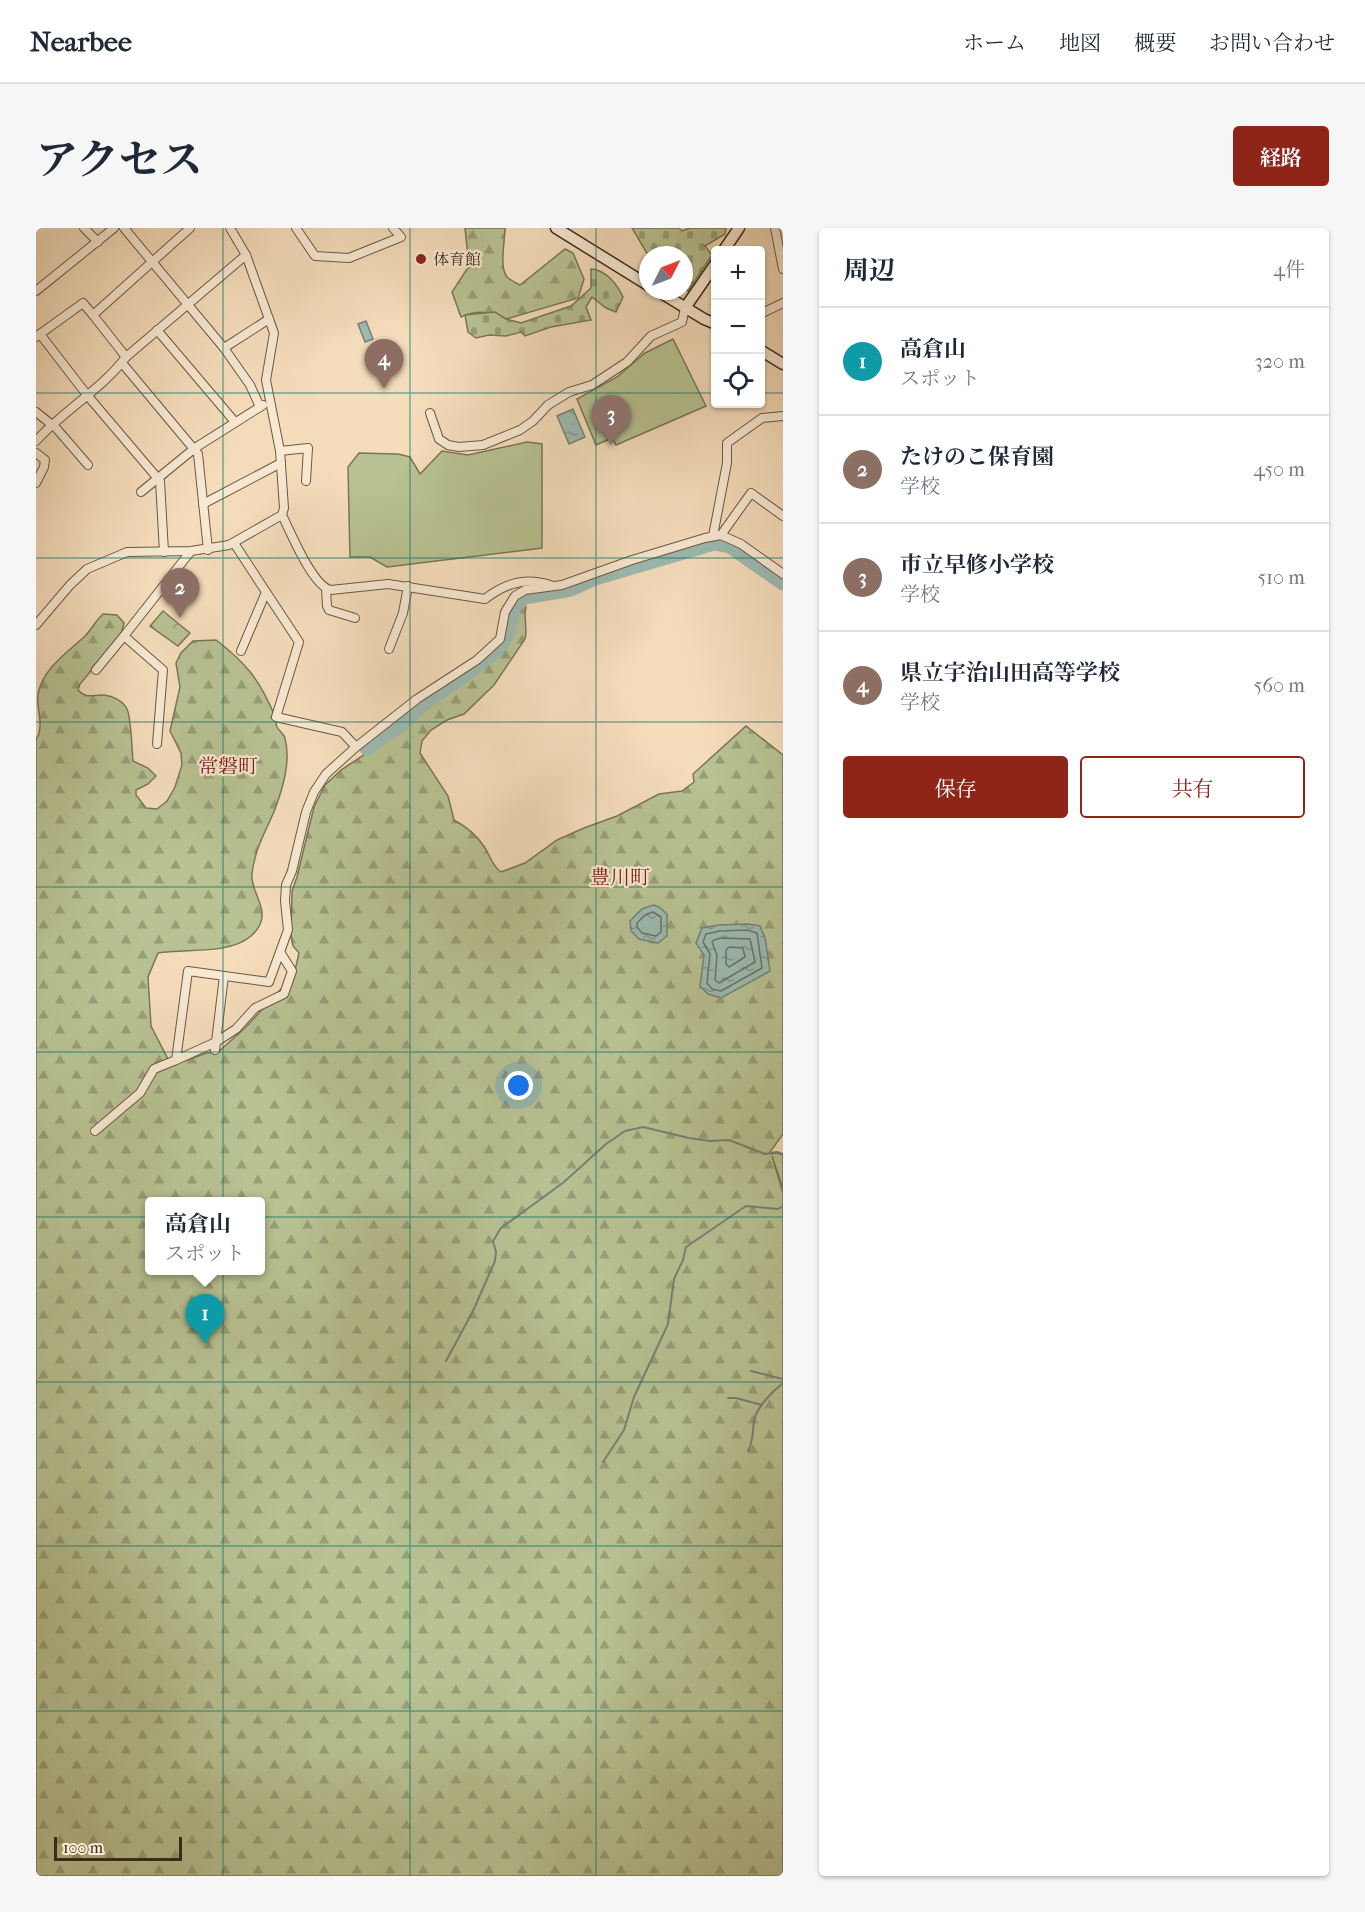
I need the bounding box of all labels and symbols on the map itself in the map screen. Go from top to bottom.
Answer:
north arrow [639,246,693,300]
place label: 体育館 [433,250,481,269]
marker: 体育館 [414,252,428,266]
pin: 4 [364,340,404,389]
pin: 3 [592,396,630,445]
pin: 2 [160,568,200,618]
district label: 常磐町 [198,755,258,778]
district label: 豊川町 [590,866,650,889]
your location [504,1071,533,1100]
pin: 1 [186,1294,224,1344]
scale bar [54,1834,182,1862]

